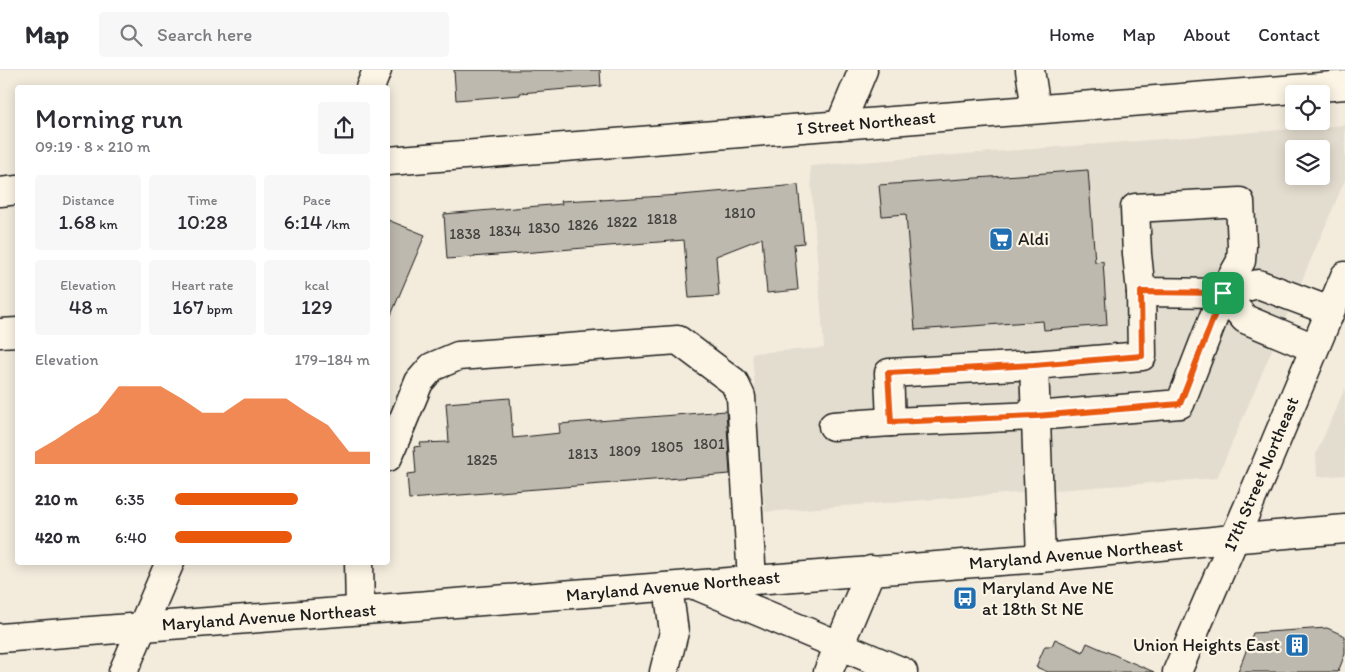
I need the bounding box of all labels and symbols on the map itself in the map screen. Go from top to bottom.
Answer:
street label: I Street Northeast [796,106,937,140]
house number: 1810 [724,204,756,222]
house number: 1818 [647,210,677,228]
house number: 1822 [607,213,638,231]
house number: 1826 [567,216,599,234]
house number: 1830 [528,219,560,237]
house number: 1834 [489,222,521,240]
house number: 1838 [449,225,481,243]
supermarket icon: Aldi [988,226,1014,252]
place label: Aldi [1018,228,1049,250]
pin [1202,272,1244,314]
street label: 17th Street Northeast [1218,393,1304,555]
house number: 1801 [693,435,725,453]
house number: 1805 [651,438,683,456]
house number: 1809 [609,442,641,460]
house number: 1813 [568,445,598,463]
house number: 1825 [467,451,498,469]
street label: Maryland Avenue Northeast [968,534,1184,574]
street label: Maryland Avenue Northeast [565,566,781,606]
place label: Maryland Ave NE at 18th St NE [982,577,1114,620]
bus stop icon: Maryland Ave NE at 18th St NE [952,585,978,611]
street label: Maryland Avenue Northeast [161,599,377,635]
building icon: Union Heights East [1284,632,1310,658]
place label: Union Heights East [1133,634,1280,656]

